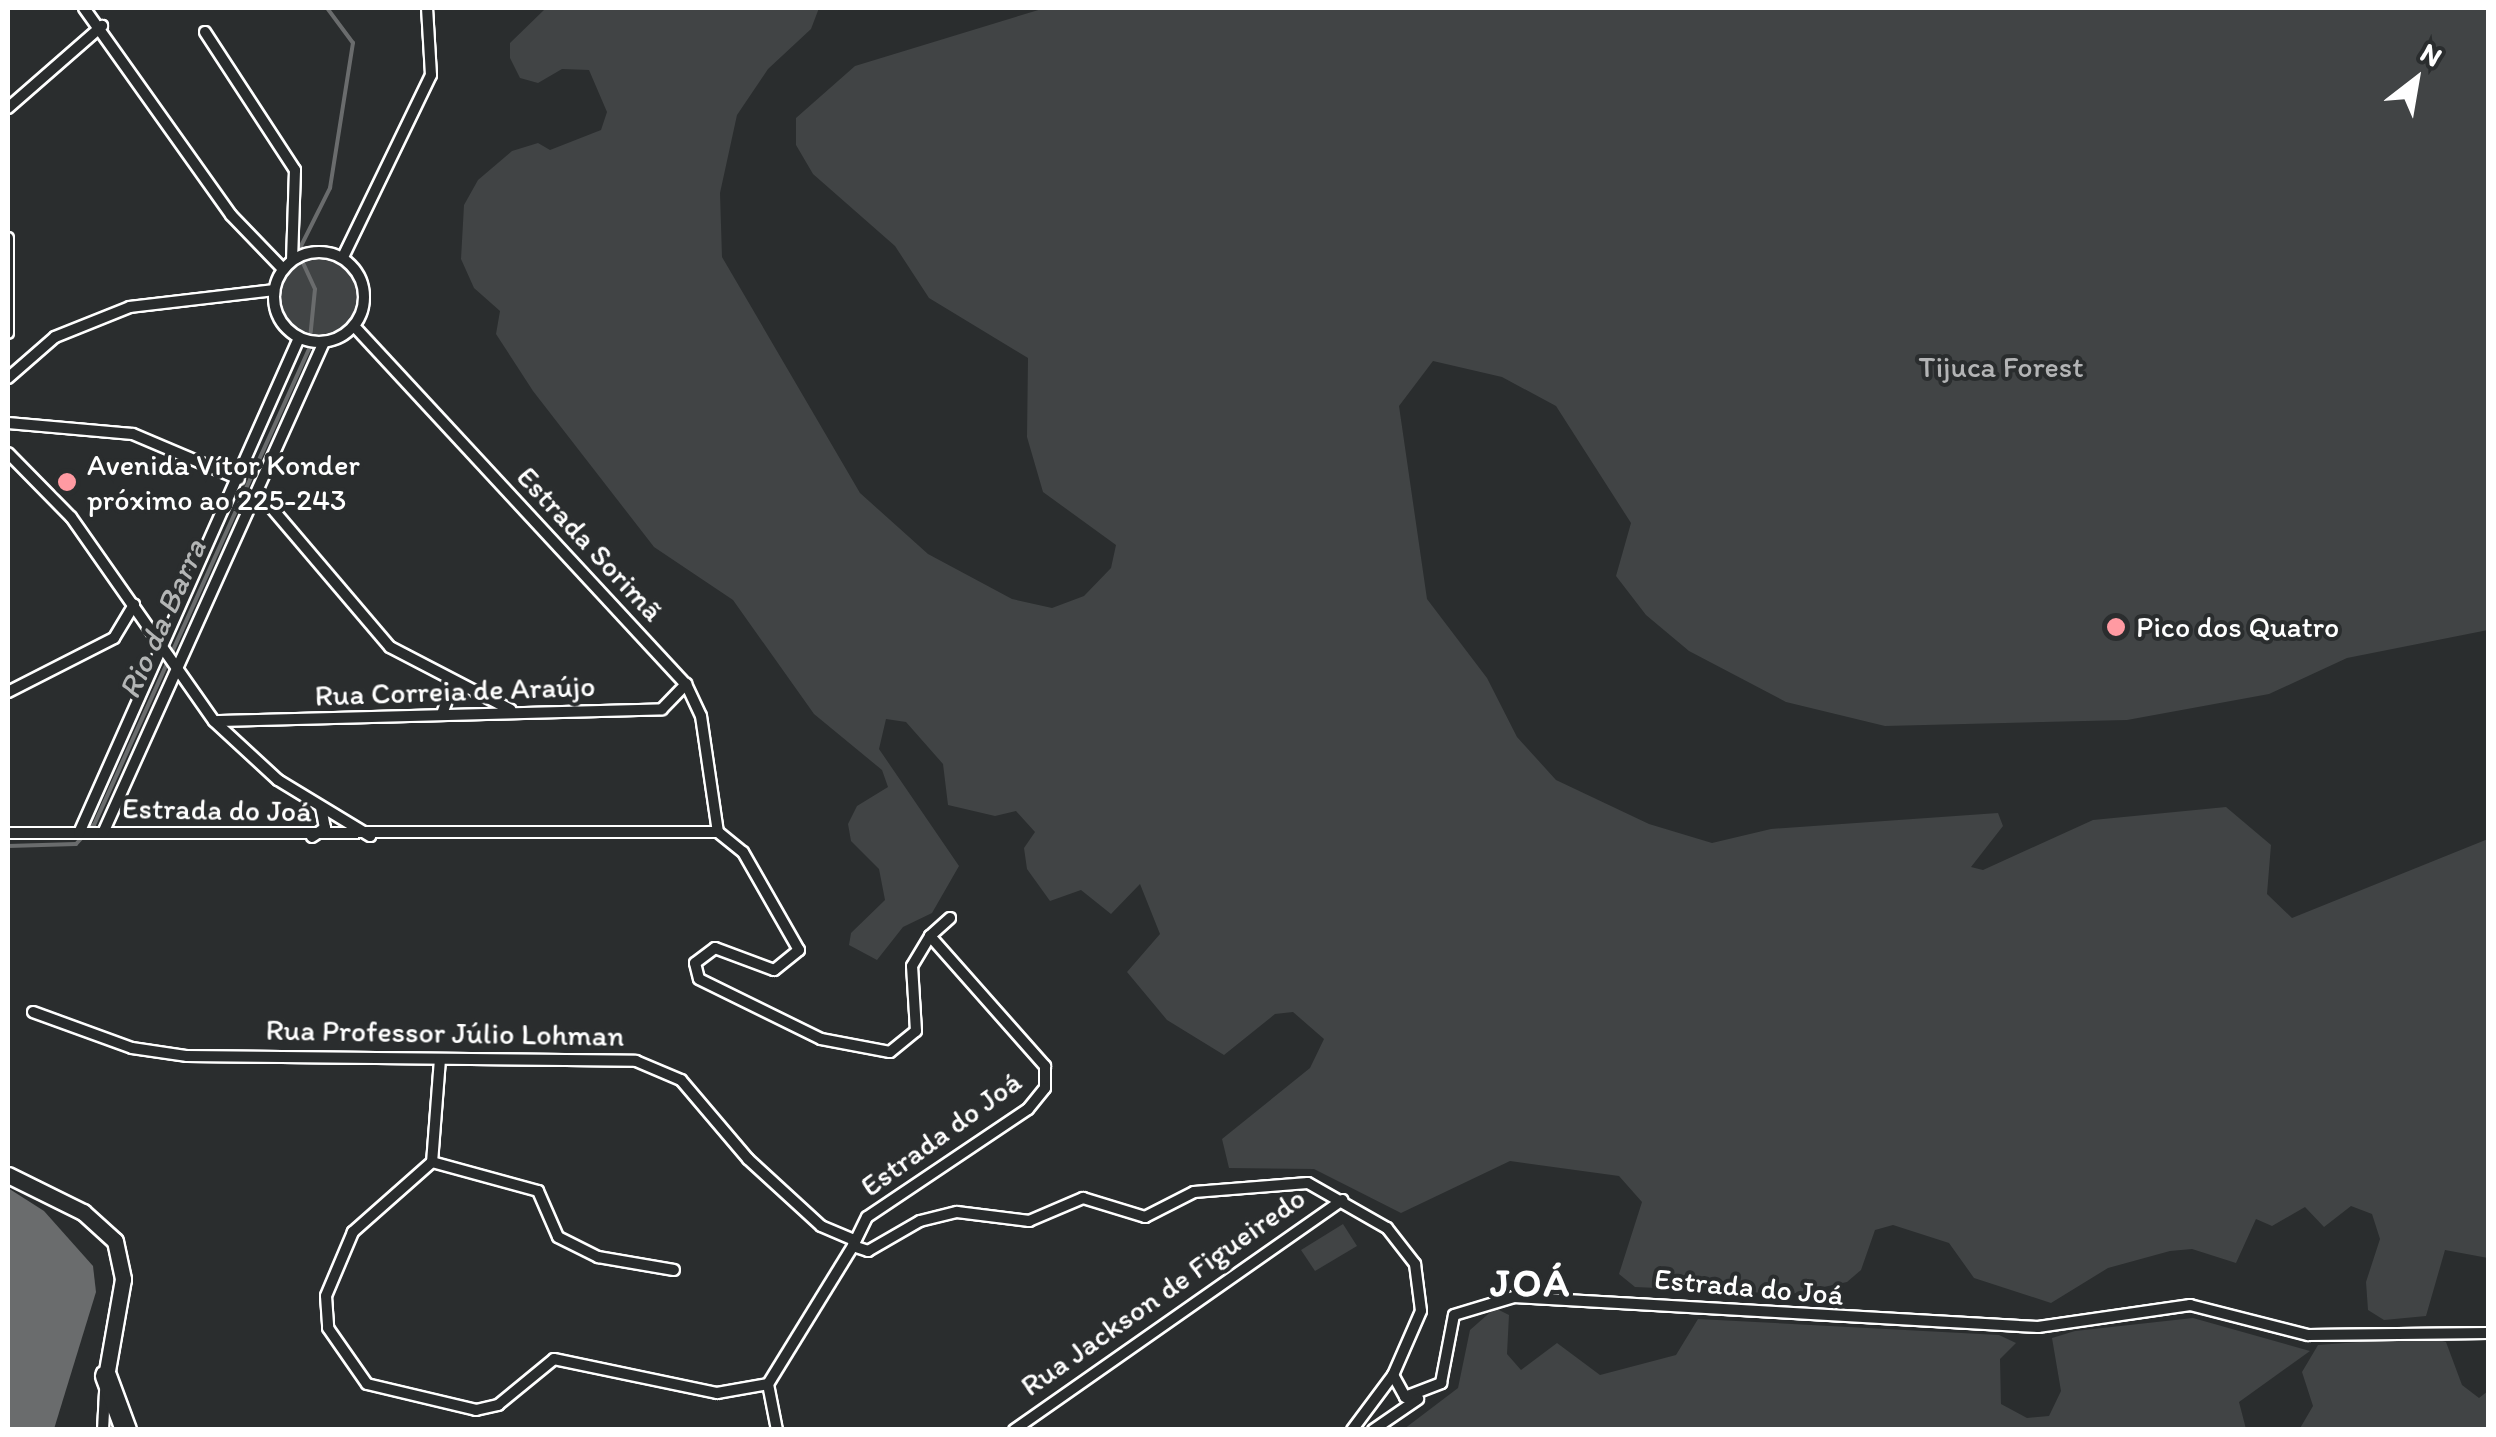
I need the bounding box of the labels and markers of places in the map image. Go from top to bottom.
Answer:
place label: Avenida Vítor Konder próximo ao 225-243 [87,447,360,518]
marker: Avenida Vítor Konder próximo ao 225-243 [56,471,78,493]
place label: Pico dos Quatro [2136,609,2340,645]
marker: Pico dos Quatro [2105,616,2127,638]

